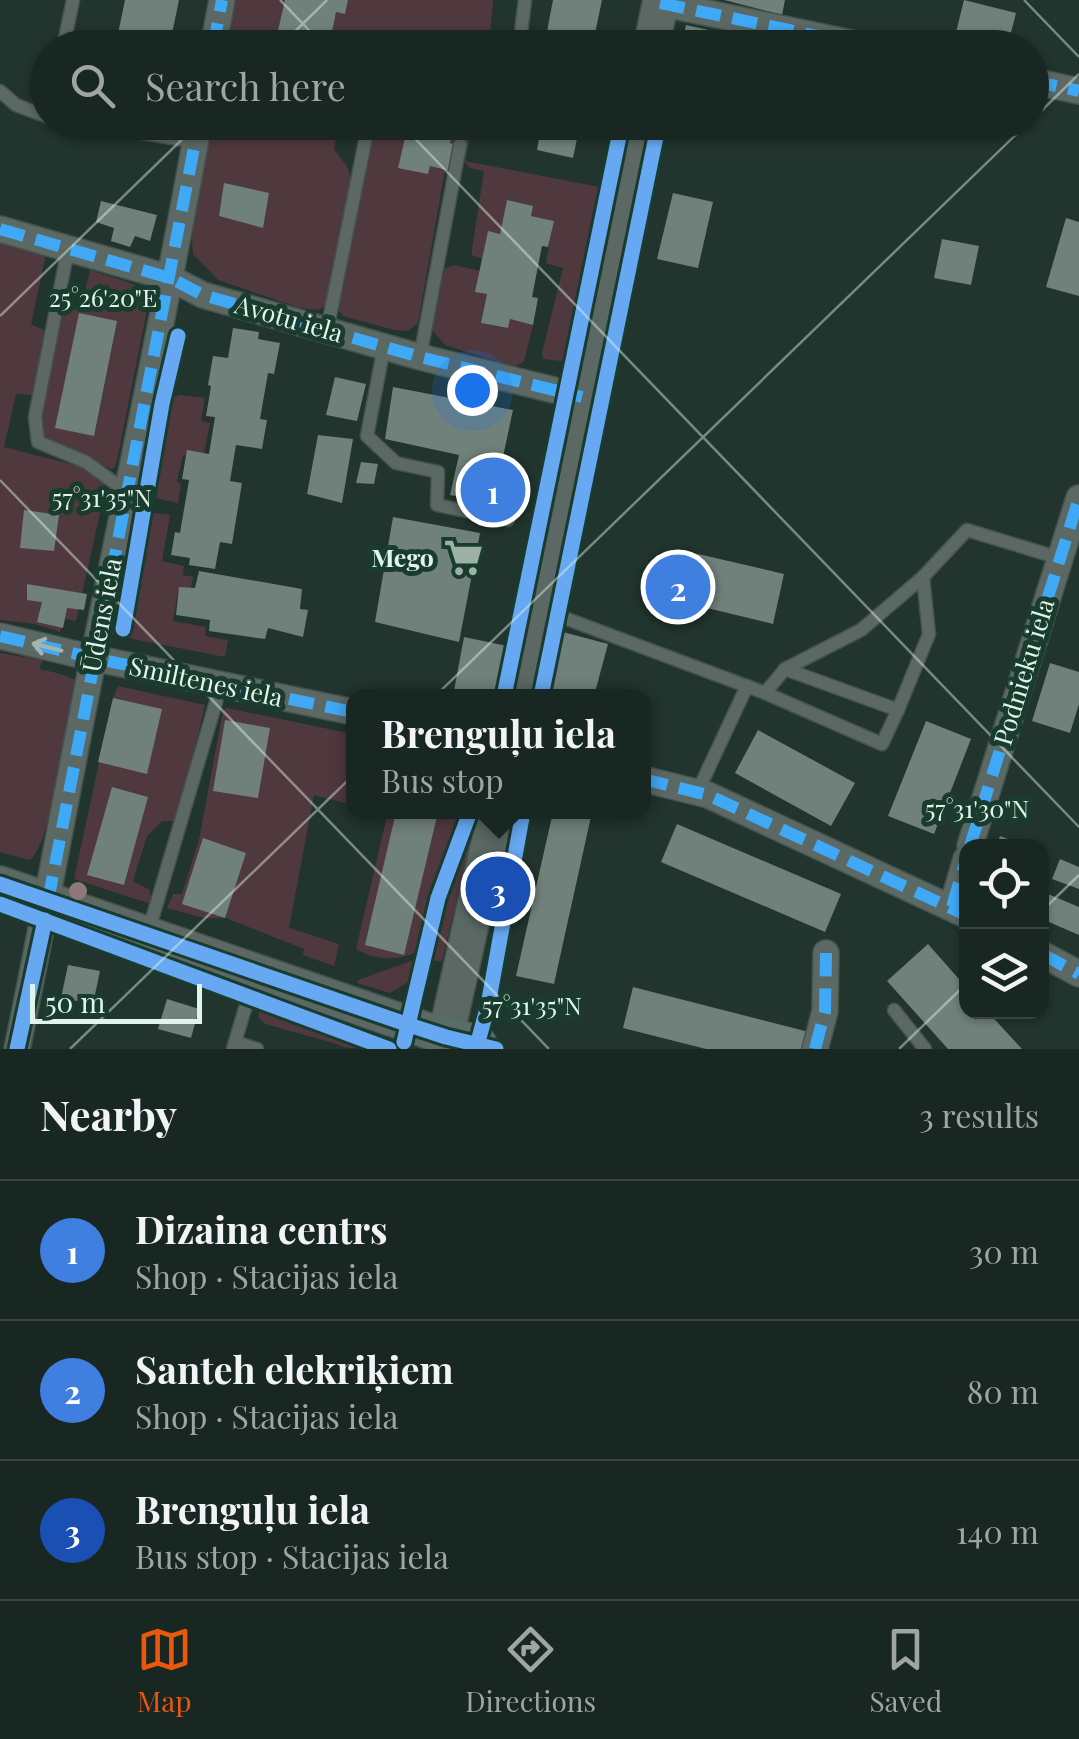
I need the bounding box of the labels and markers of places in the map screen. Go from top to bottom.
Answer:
pin: 1 [460,452,526,528]
supermarket icon: Mego [443,537,485,579]
place label: Mego [371,540,434,573]
pin: 2 [646,550,710,624]
pin: 3 [466,852,530,926]

